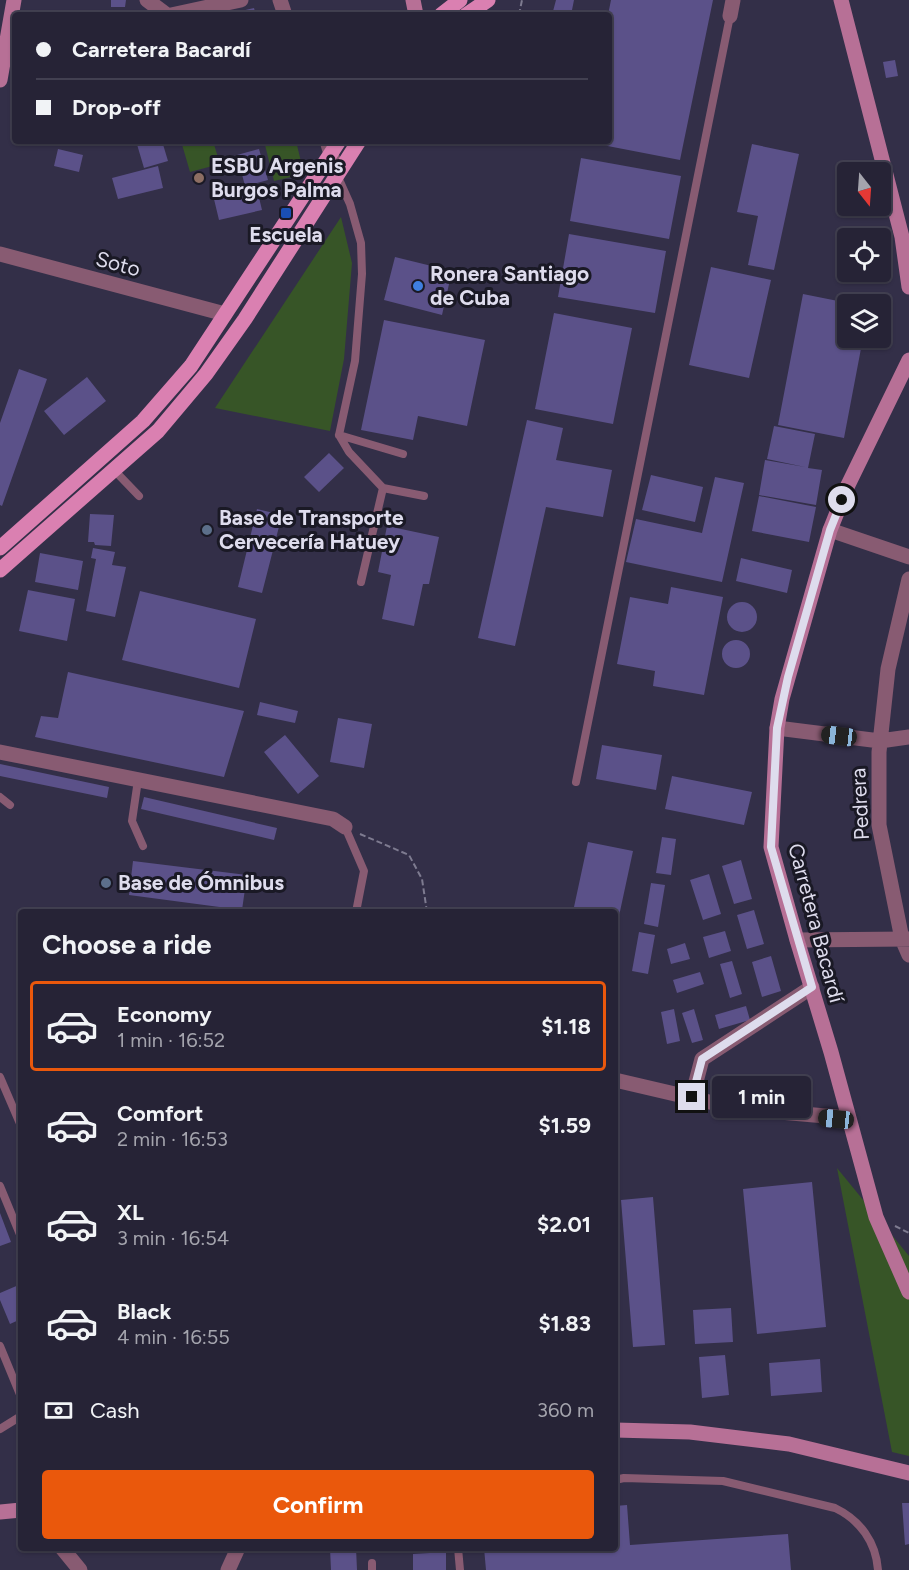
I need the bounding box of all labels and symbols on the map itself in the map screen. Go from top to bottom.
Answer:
place label: ESBU Argenis Burgos Palma [211,153,343,202]
north arrow [837,162,891,216]
marker: ESBU Argenis Burgos Palma [192,171,206,185]
marker: Escuela [279,206,293,220]
place label: Escuela [249,222,323,247]
street label: Soto [93,246,143,281]
place label: Ronera Santiago de Cuba [430,261,589,310]
marker: Ronera Santiago de Cuba [411,279,425,293]
route start [828,486,855,513]
place label: Base de Transporte Cervecería Hatuey [219,505,404,554]
marker: Base de Transporte Cervecería Hatuey [200,523,214,537]
car [820,725,858,747]
street label: Pedrera [845,767,874,841]
street label: Carretera Bacardí [783,841,850,1006]
place label: Base de Ómnibus [118,870,284,895]
marker: Base de Ómnibus [99,876,113,890]
callout: 1 min [713,1076,812,1118]
route end [678,1083,705,1110]
car [817,1108,855,1130]

